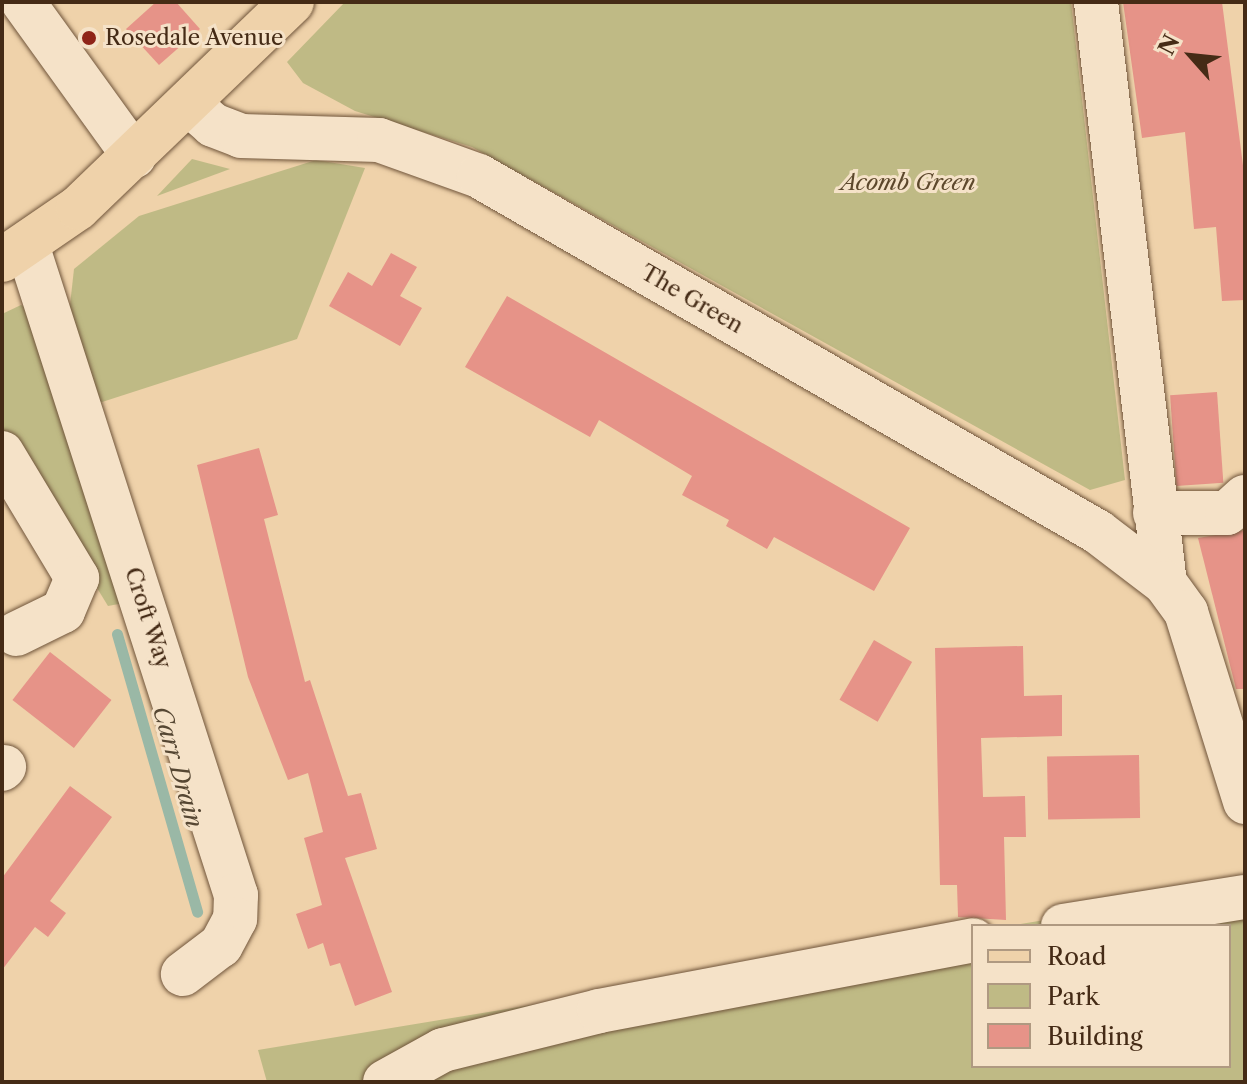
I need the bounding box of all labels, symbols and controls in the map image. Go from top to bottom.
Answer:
north arrow [1151,16,1231,96]
place label: Rosedale Avenue [105,25,284,51]
marker: Rosedale Avenue [80,29,98,47]
text: N [1153,30,1186,60]
park label: Acomb Green [841,170,975,196]
street label: The Green [636,259,748,339]
street label: Croft Way [119,564,177,672]
water label: Carr Drain [147,703,209,831]
legend [971,924,1231,1068]
text: Road [1047,942,1106,971]
text: Park [1047,982,1099,1011]
text: Building [1047,1022,1143,1051]

